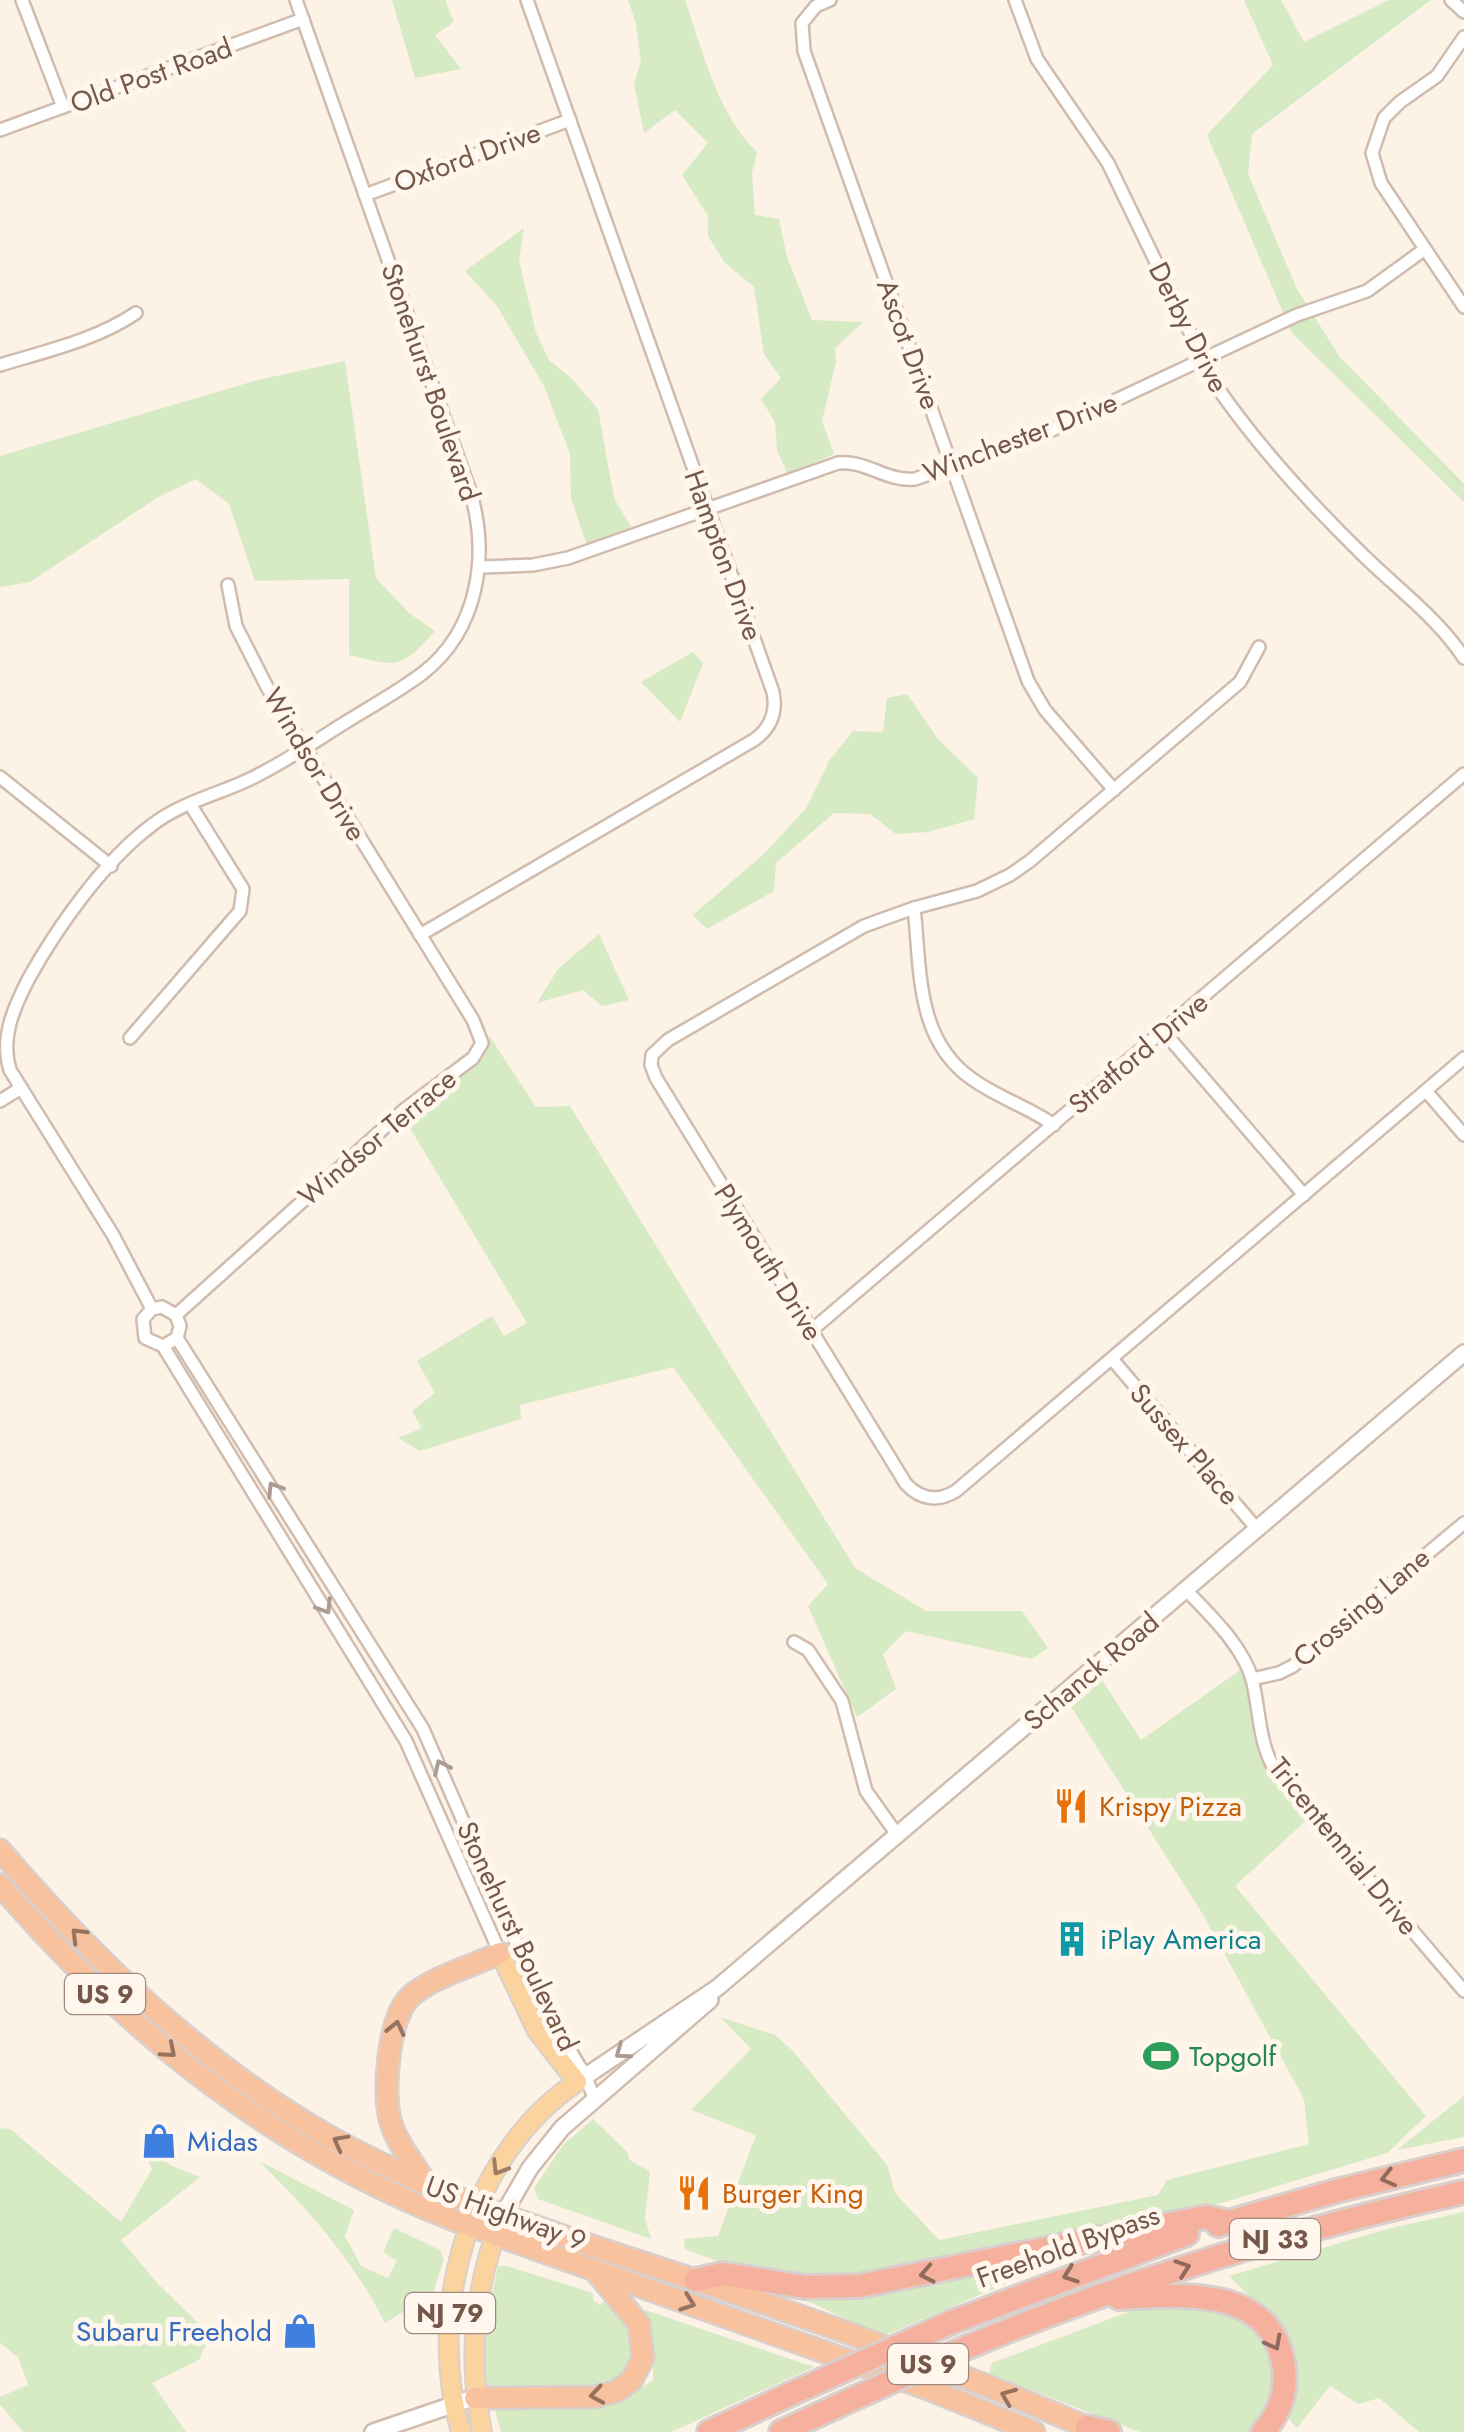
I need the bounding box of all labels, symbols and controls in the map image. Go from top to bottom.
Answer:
street label: Old Post Road [65,27,238,124]
street label: Oxford Drive [388,112,546,203]
street label: Derby Drive [1138,255,1239,400]
street label: Stonehurst Boulevard [371,258,490,507]
street label: Ascot Drive [866,273,951,415]
street label: Winchester Drive [917,382,1123,493]
street label: Hampton Drive [674,464,773,646]
street label: Windsor Drive [253,680,377,849]
street label: Stratford Drive [1060,983,1217,1124]
street label: Windsor Terrace [289,1059,465,1216]
street label: Plymouth Drive [704,1176,833,1349]
street label: Sussex Place [1120,1374,1249,1514]
one-way arrow [267,1482,286,1500]
street label: Crossing Lane [1284,1538,1439,1677]
one-way arrow [312,1596,331,1614]
street label: Schanck Road [1015,1602,1168,1740]
street label: Tricentennial Drive [1259,1748,1428,1944]
one-way arrow [433,1760,453,1778]
place label: Krispy Pizza [1099,1786,1242,1827]
restaurant icon: Krispy Pizza [1052,1787,1090,1825]
street label: Stonehurst Boulevard [446,1815,589,2058]
place label: iPlay America [1100,1919,1262,1960]
building icon: iPlay America [1053,1920,1091,1958]
one-way arrow [72,1928,90,1946]
road number: US 9 [65,1974,145,2014]
one-way arrow [384,2020,405,2037]
place label: Topgolf [1189,2036,1277,2077]
sports icon: Topgolf [1142,2037,1180,2075]
one-way arrow [158,2040,176,2058]
one-way arrow [615,2040,633,2057]
place label: Midas [187,2121,258,2162]
shop icon: Midas [140,2122,178,2160]
one-way arrow [332,2134,350,2154]
one-way arrow [493,2158,512,2176]
street label: US Highway 9 [420,2165,592,2262]
one-way arrow [1380,2166,1397,2187]
place label: Burger King [722,2173,864,2214]
restaurant icon: Burger King [675,2174,713,2212]
street label: Freehold Bypass [971,2194,1165,2299]
road number: NJ 33 [1230,2219,1320,2259]
one-way arrow [1173,2259,1190,2279]
one-way arrow [919,2263,936,2284]
one-way arrow [1062,2264,1080,2284]
one-way arrow [678,2291,696,2311]
road number: NJ 79 [405,2293,495,2333]
place label: Subaru Freehold [76,2311,272,2352]
shop icon: Subaru Freehold [281,2312,319,2350]
one-way arrow [1262,2332,1281,2351]
road number: US 9 [888,2344,968,2384]
one-way arrow [589,2384,605,2405]
one-way arrow [1000,2387,1017,2407]

